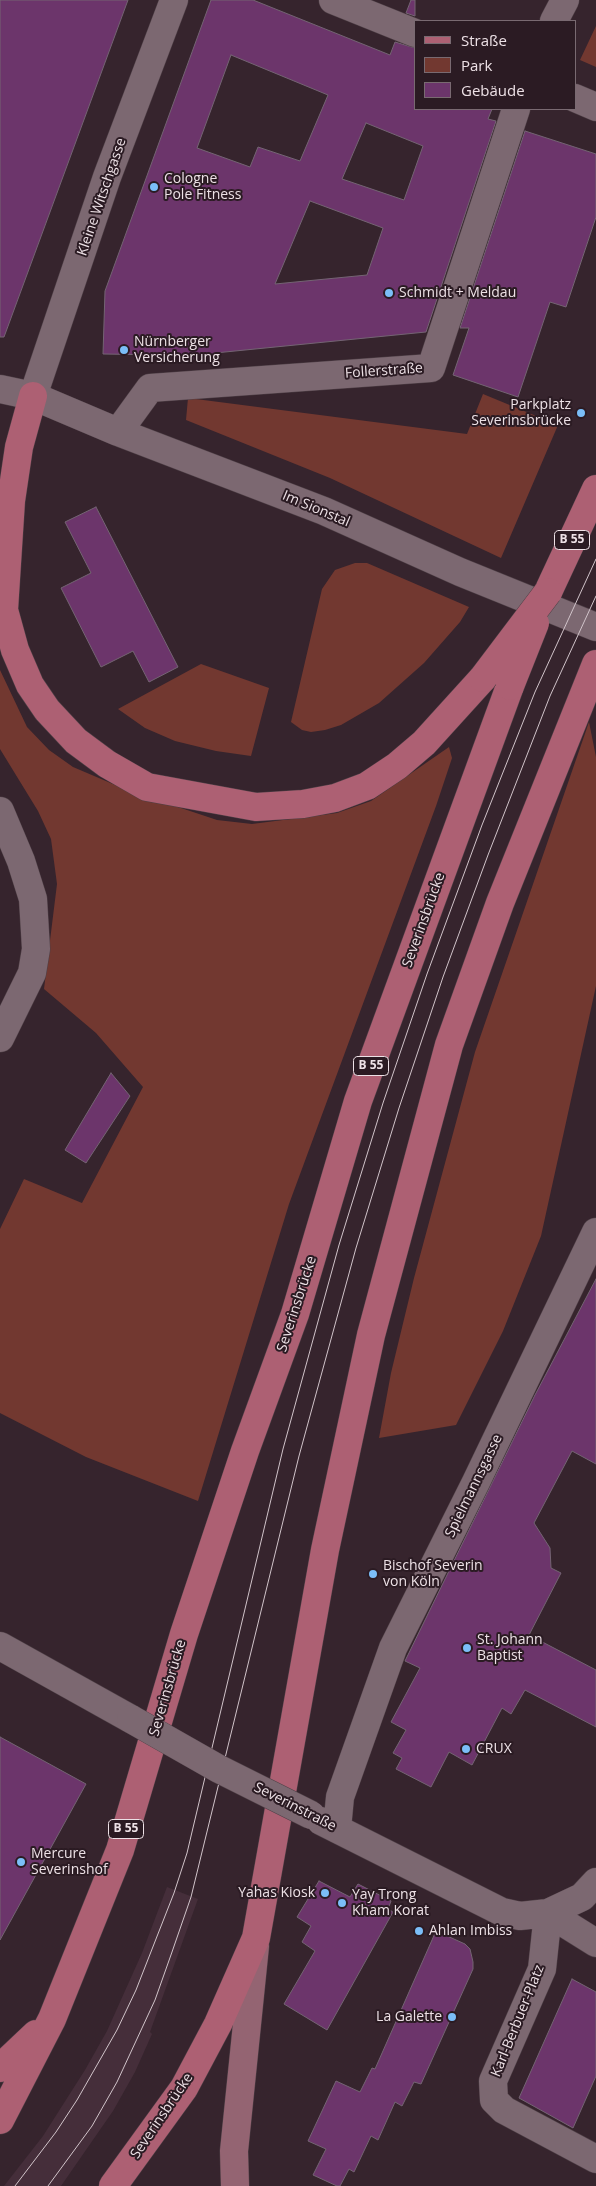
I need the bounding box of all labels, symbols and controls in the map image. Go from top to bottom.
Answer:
legend [414,20,576,110]
text: Straße [461,30,507,50]
text: Park [461,55,492,75]
text: Gebäude [461,80,525,100]
street label: Kleine Witschgasse [74,136,130,258]
place label: Cologne Pole Fitness [164,171,241,203]
marker: Cologne Pole Fitness [148,181,160,193]
place label: Schmidt + Meldau [399,285,516,301]
marker: Schmidt + Meldau [383,287,395,299]
place label: Nürnberger Versicherung [134,334,220,367]
marker: Nürnberger Versicherung [118,344,130,356]
street label: Follerstraße [344,360,424,382]
place label: Parkplatz Severinsbrücke [471,397,571,430]
marker: Parkplatz Severinsbrücke [575,407,587,419]
street label: Im Sionstal [280,487,352,531]
road number: B 55 [554,530,590,550]
street label: Severinsbrücke [399,870,449,970]
road number: B 55 [354,1056,388,1076]
street label: Severinsbrücke [274,1254,320,1354]
street label: Spielmannsgasse [442,1432,506,1540]
place label: Bischof Severin von Köln [383,1558,483,1590]
marker: Bischof Severin von Köln [367,1568,379,1580]
place label: St. Johann Baptist [477,1632,543,1664]
street label: Severinsbrücke [146,1638,190,1738]
marker: St. Johann Baptist [461,1642,473,1654]
place label: CRUX [476,1741,512,1757]
marker: CRUX [460,1743,472,1755]
street label: Severinstraße [251,1779,339,1835]
road number: B 55 [108,1820,144,1838]
place label: Mercure Severinshof [31,1846,108,1878]
marker: Mercure Severinshof [15,1856,27,1868]
place label: Yahas Kiosk [238,1885,315,1901]
marker: Yahas Kiosk [319,1887,331,1899]
place label: Yay Trong Kham Korat [352,1887,429,1920]
marker: Yay Trong Kham Korat [336,1897,348,1909]
place label: Ahlan Imbiss [429,1923,512,1939]
marker: Ahlan Imbiss [413,1925,425,1937]
street label: Karl-Berbuer-Platz [488,1963,548,2079]
place label: La Galette [376,2009,442,2025]
marker: La Galette [446,2011,458,2023]
street label: Severinsbrücke [127,2070,197,2162]

